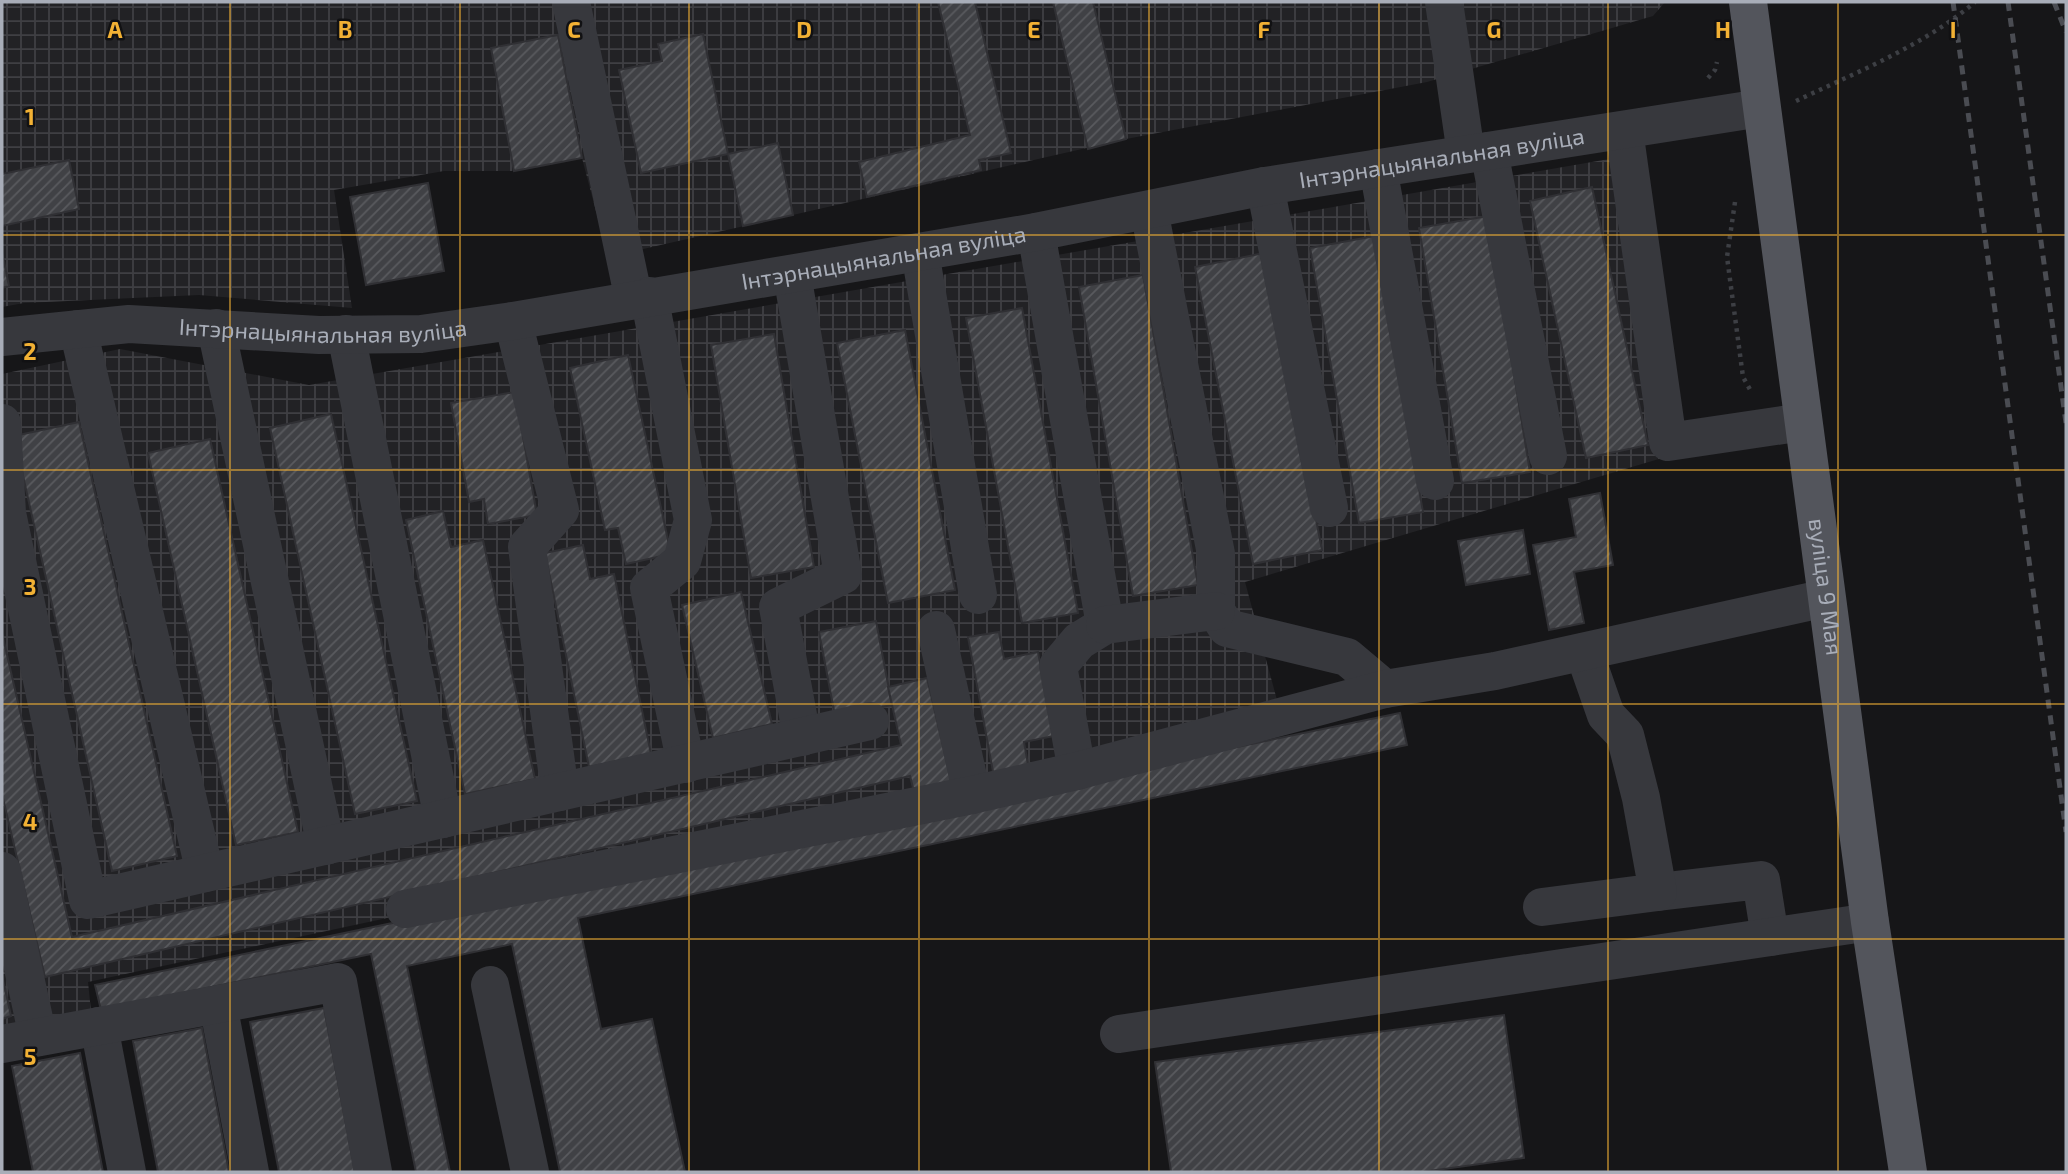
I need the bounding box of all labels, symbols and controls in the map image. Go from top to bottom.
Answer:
text: A [107,15,123,43]
text: B [338,15,352,43]
text: C [567,15,581,43]
text: D [796,15,812,43]
text: E [1027,15,1041,43]
text: F [1258,15,1271,43]
text: G [1487,15,1501,43]
text: H [1715,15,1731,43]
text: I [1950,15,1956,43]
text: 1 [25,102,35,130]
street label: Інтэрнацыянальная вуліца [1297,121,1586,193]
street label: Інтэрнацыянальная вуліца [739,219,1028,295]
street label: Інтэрнацыянальная вуліца [178,312,469,348]
text: 2 [23,337,37,365]
street label: вуліца 9 Мая [1804,517,1849,657]
text: 3 [23,572,37,600]
text: 4 [23,807,37,835]
text: 5 [24,1042,36,1070]

